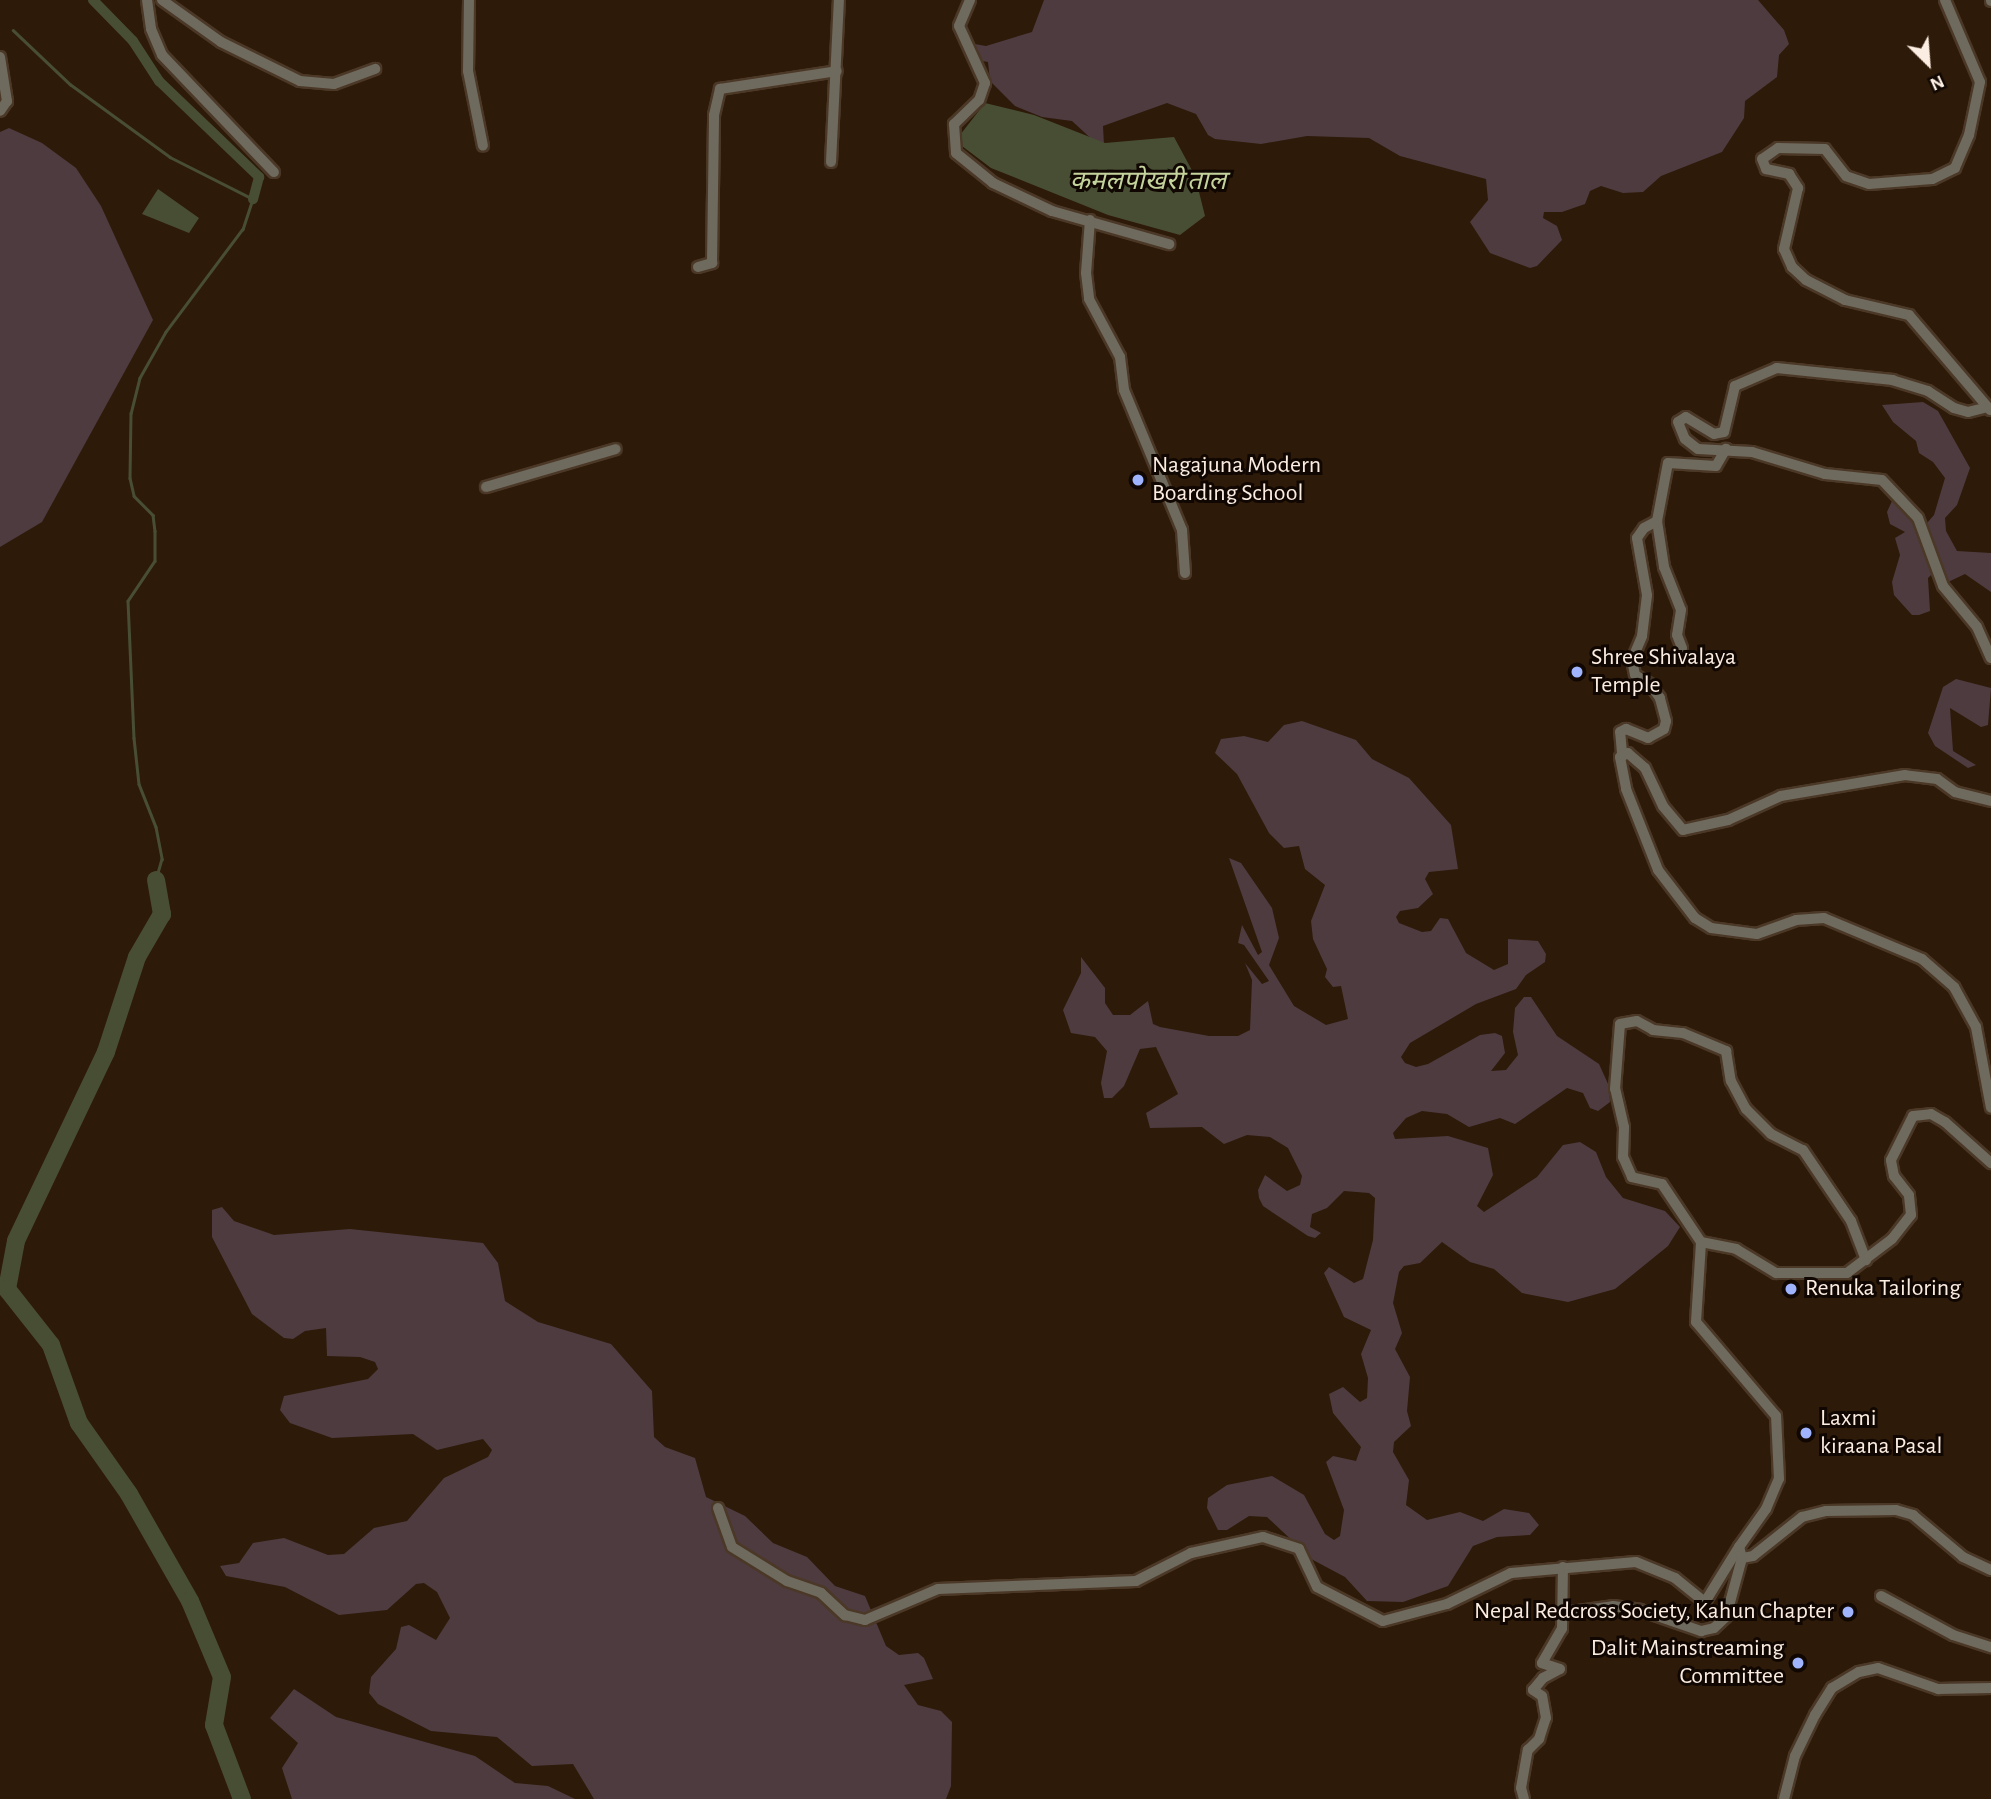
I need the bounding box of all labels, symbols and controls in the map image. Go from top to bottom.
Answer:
north arrow [1893,28,1963,98]
text: N [1927,71,1947,94]
water label: कमलपोखरी ताल [1070,166,1226,198]
place label: Nagajuna Modern Boarding School [1152,452,1321,508]
marker: Nagajuna Modern Boarding School [1130,472,1146,488]
place label: Shree Shivalaya Temple [1591,644,1736,700]
marker: Shree Shivalaya Temple [1569,664,1585,680]
place label: Renuka Tailoring [1805,1275,1961,1303]
marker: Renuka Tailoring [1783,1281,1799,1297]
place label: Laxmi kiraana Pasal [1820,1405,1942,1461]
marker: Laxmi kiraana Pasal [1798,1425,1814,1441]
place label: Nepal Redcross Society, Kahun Chapter [1474,1598,1834,1626]
marker: Nepal Redcross Society, Kahun Chapter [1840,1604,1856,1620]
place label: Dalit Mainstreaming Committee [1591,1635,1784,1691]
marker: Dalit Mainstreaming Committee [1790,1655,1806,1671]

